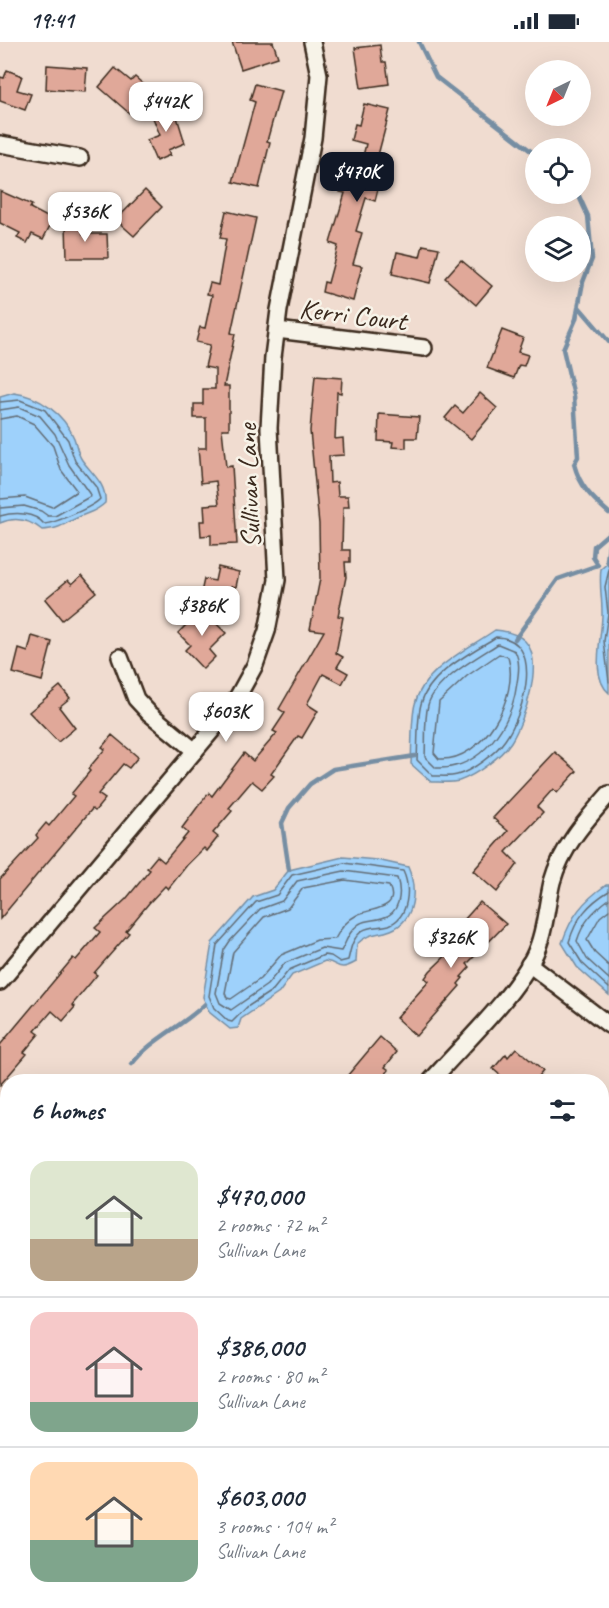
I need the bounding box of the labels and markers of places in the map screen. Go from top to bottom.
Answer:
pin: $442K [124,82,208,133]
pin: $470K [315,152,399,203]
pin: $536K [43,192,127,243]
pin: $386K [160,586,244,637]
pin: $603K [184,692,268,743]
pin: $326K [409,918,493,969]

